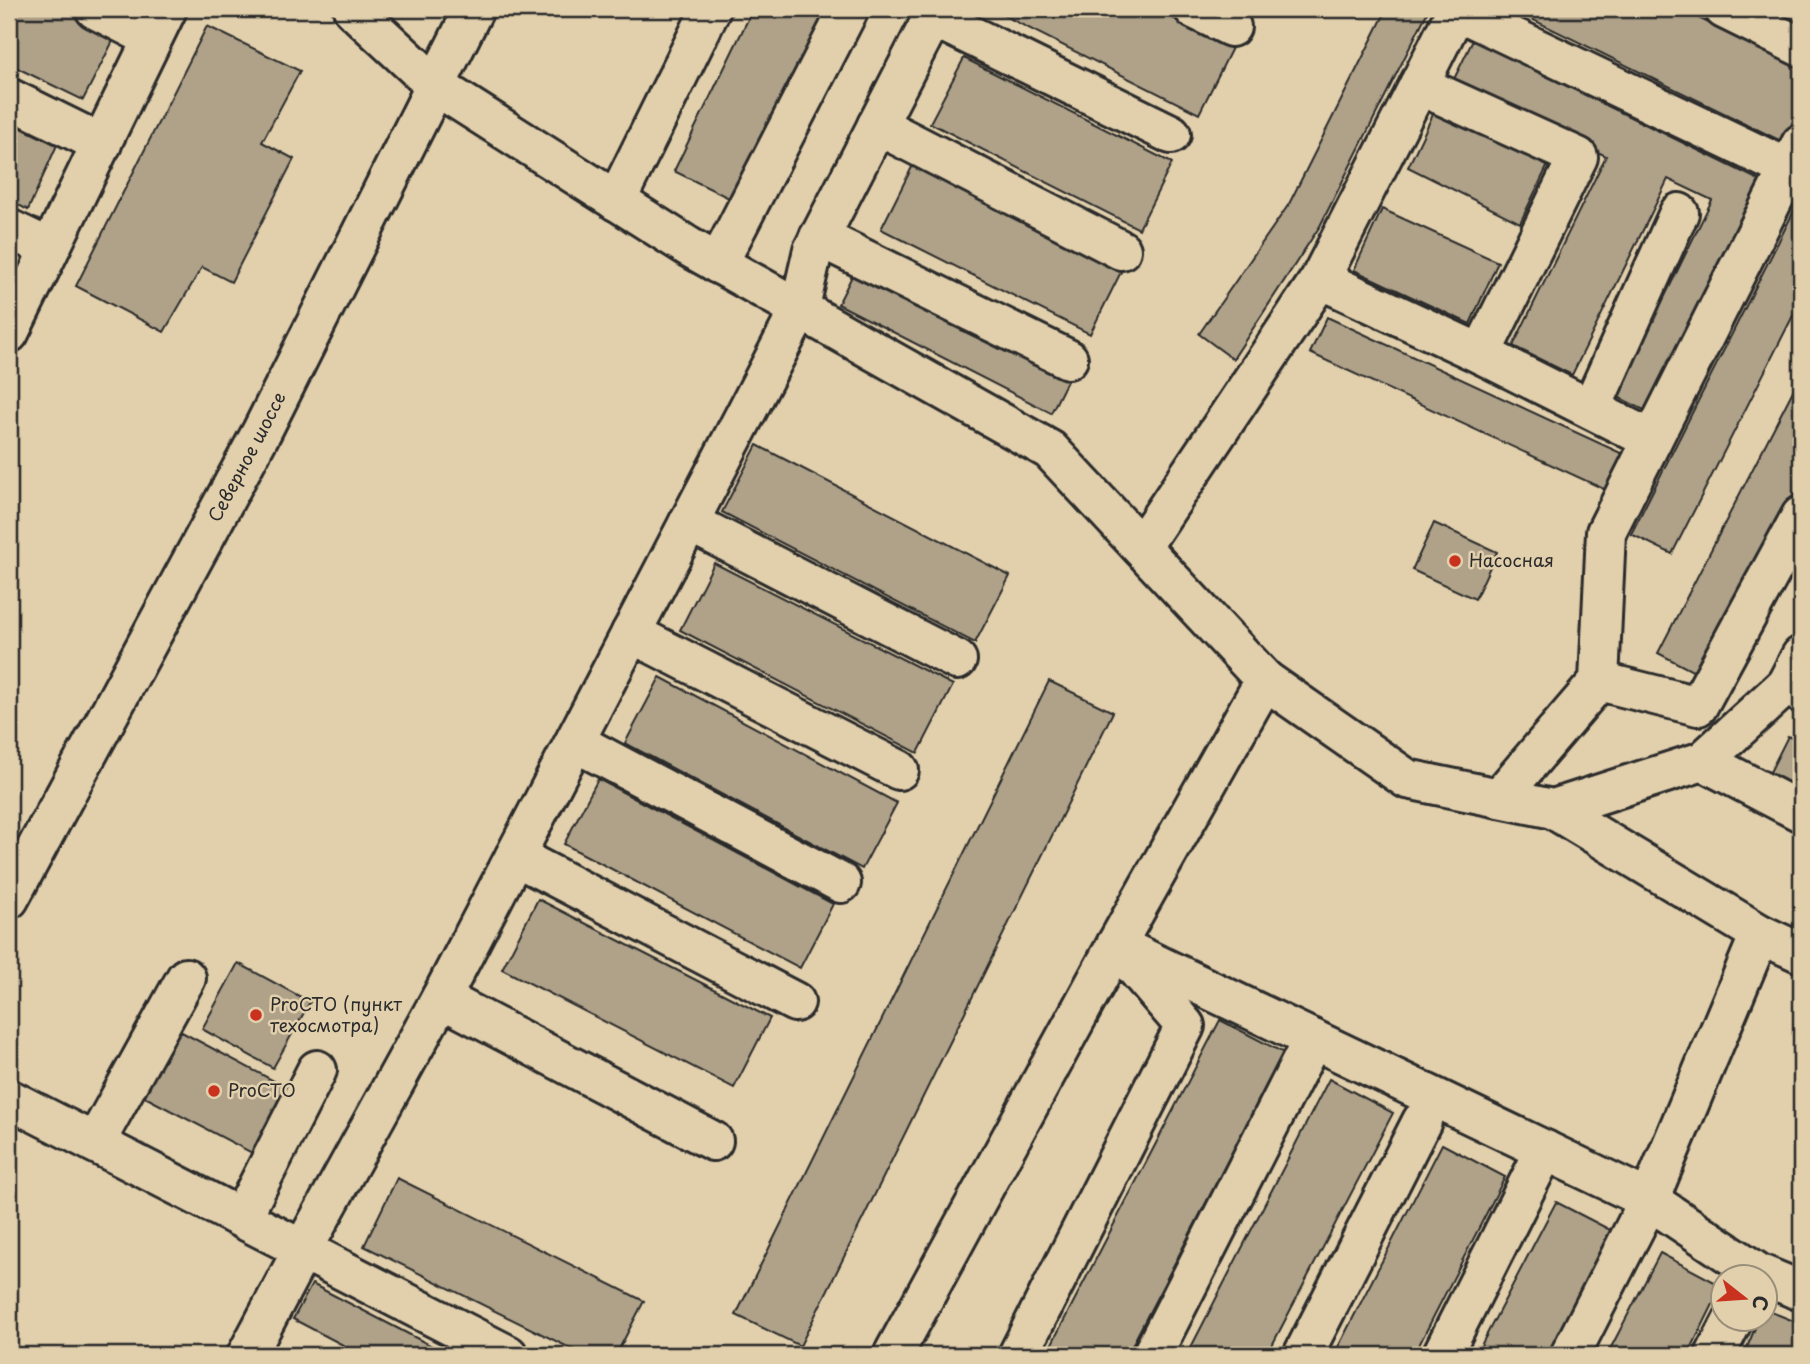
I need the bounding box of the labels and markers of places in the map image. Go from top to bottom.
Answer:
place label: Насосная [1469,546,1554,573]
marker: Насосная [1447,553,1463,569]
place label: ProСТО (пункт техосмотра) [270,990,402,1038]
marker: ProСТО (пункт техосмотра) [248,1007,264,1023]
place label: ProСТО [228,1076,296,1103]
marker: ProСТО [206,1083,222,1099]

